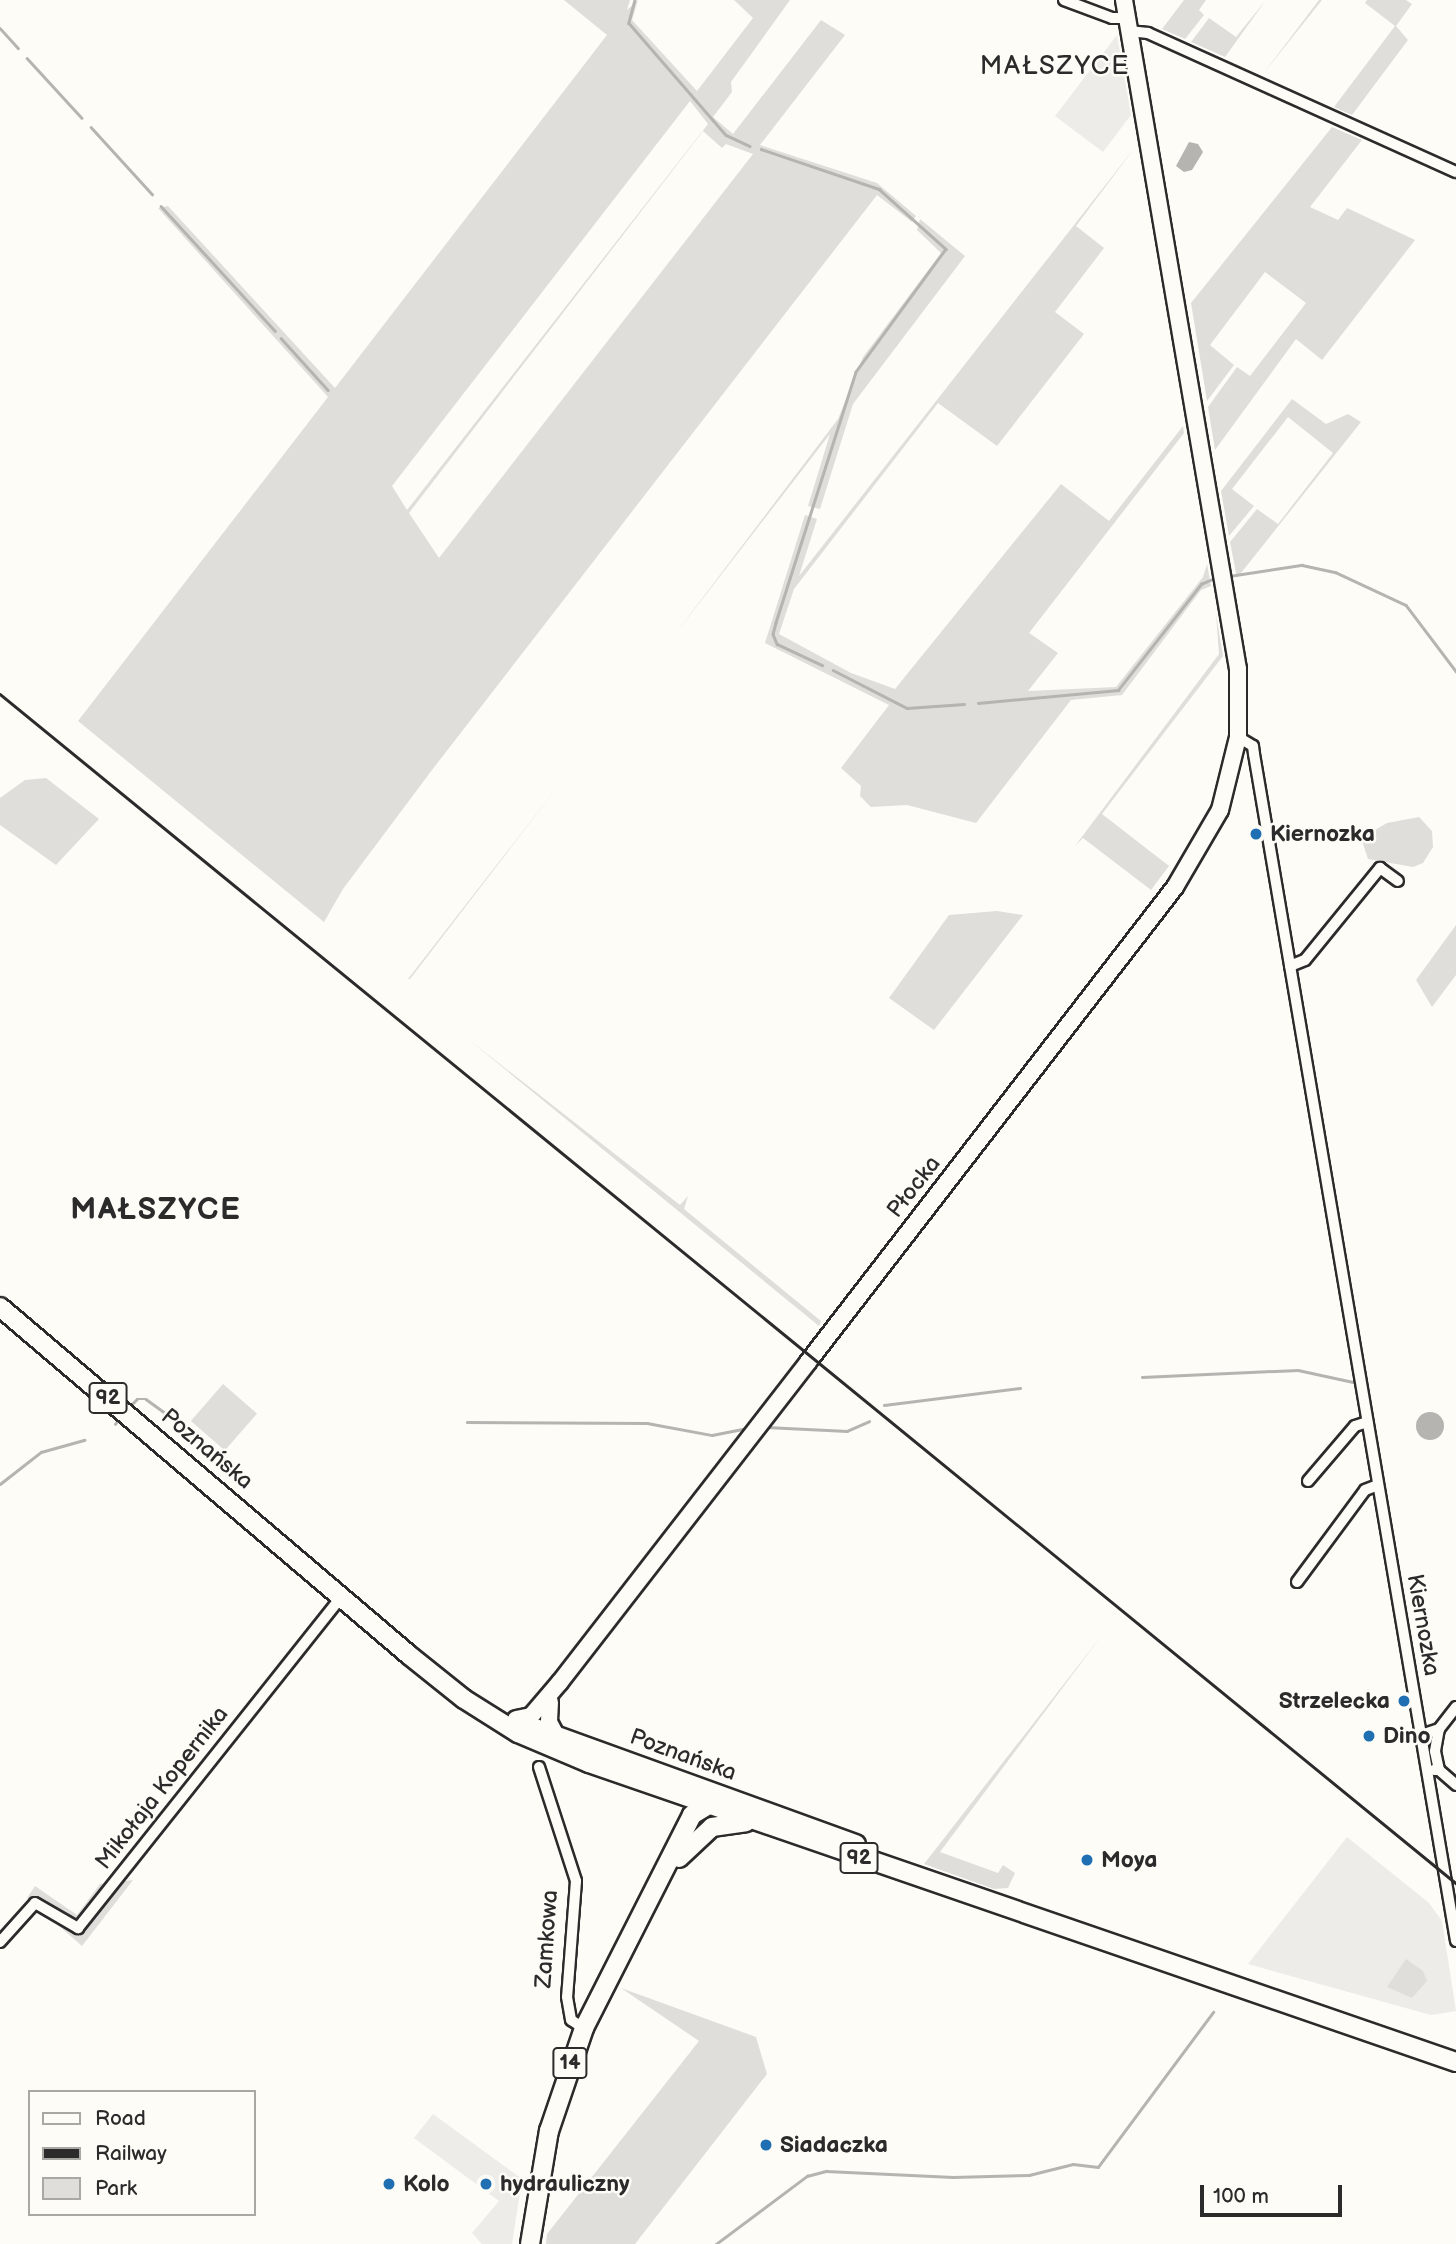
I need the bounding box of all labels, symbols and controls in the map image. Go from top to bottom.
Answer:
district label: MAŁSZYCE [981,51,1129,83]
place label: Kiernozka [1270,820,1375,848]
marker: Kiernozka [1248,826,1264,842]
street label: Płocka [881,1151,947,1223]
district label: MAŁSZYCE [71,1192,241,1228]
road number: 92 [87,1380,129,1416]
street label: Poznańska [156,1403,258,1495]
street label: Kiernozka [1400,1572,1446,1678]
place label: Strzelecka [1279,1687,1390,1715]
marker: Strzelecka [1396,1693,1412,1709]
street label: Mikołaja Kopernika [90,1701,234,1875]
place label: Dino [1383,1722,1431,1750]
street label: Poznańska [626,1723,740,1787]
marker: Dino [1361,1728,1377,1744]
road number: 92 [838,1840,880,1876]
place label: Moya [1101,1846,1157,1874]
marker: Moya [1079,1852,1095,1868]
street label: Zamkowa [530,1889,564,1989]
road number: 14 [551,2046,589,2080]
legend [28,2090,256,2216]
text: Road [95,2106,146,2131]
place label: Siadaczka [780,2131,888,2159]
marker: Siadaczka [758,2137,774,2153]
text: Railway [95,2141,167,2166]
place label: Kolo [403,2170,450,2198]
place label: hydrauliczny [500,2170,630,2198]
scale bar [1204,2170,1346,2214]
text: Park [95,2176,137,2201]
marker: Kolo [381,2176,397,2192]
marker: hydrauliczny [478,2176,494,2192]
text: 100 m [1213,2184,1269,2209]

